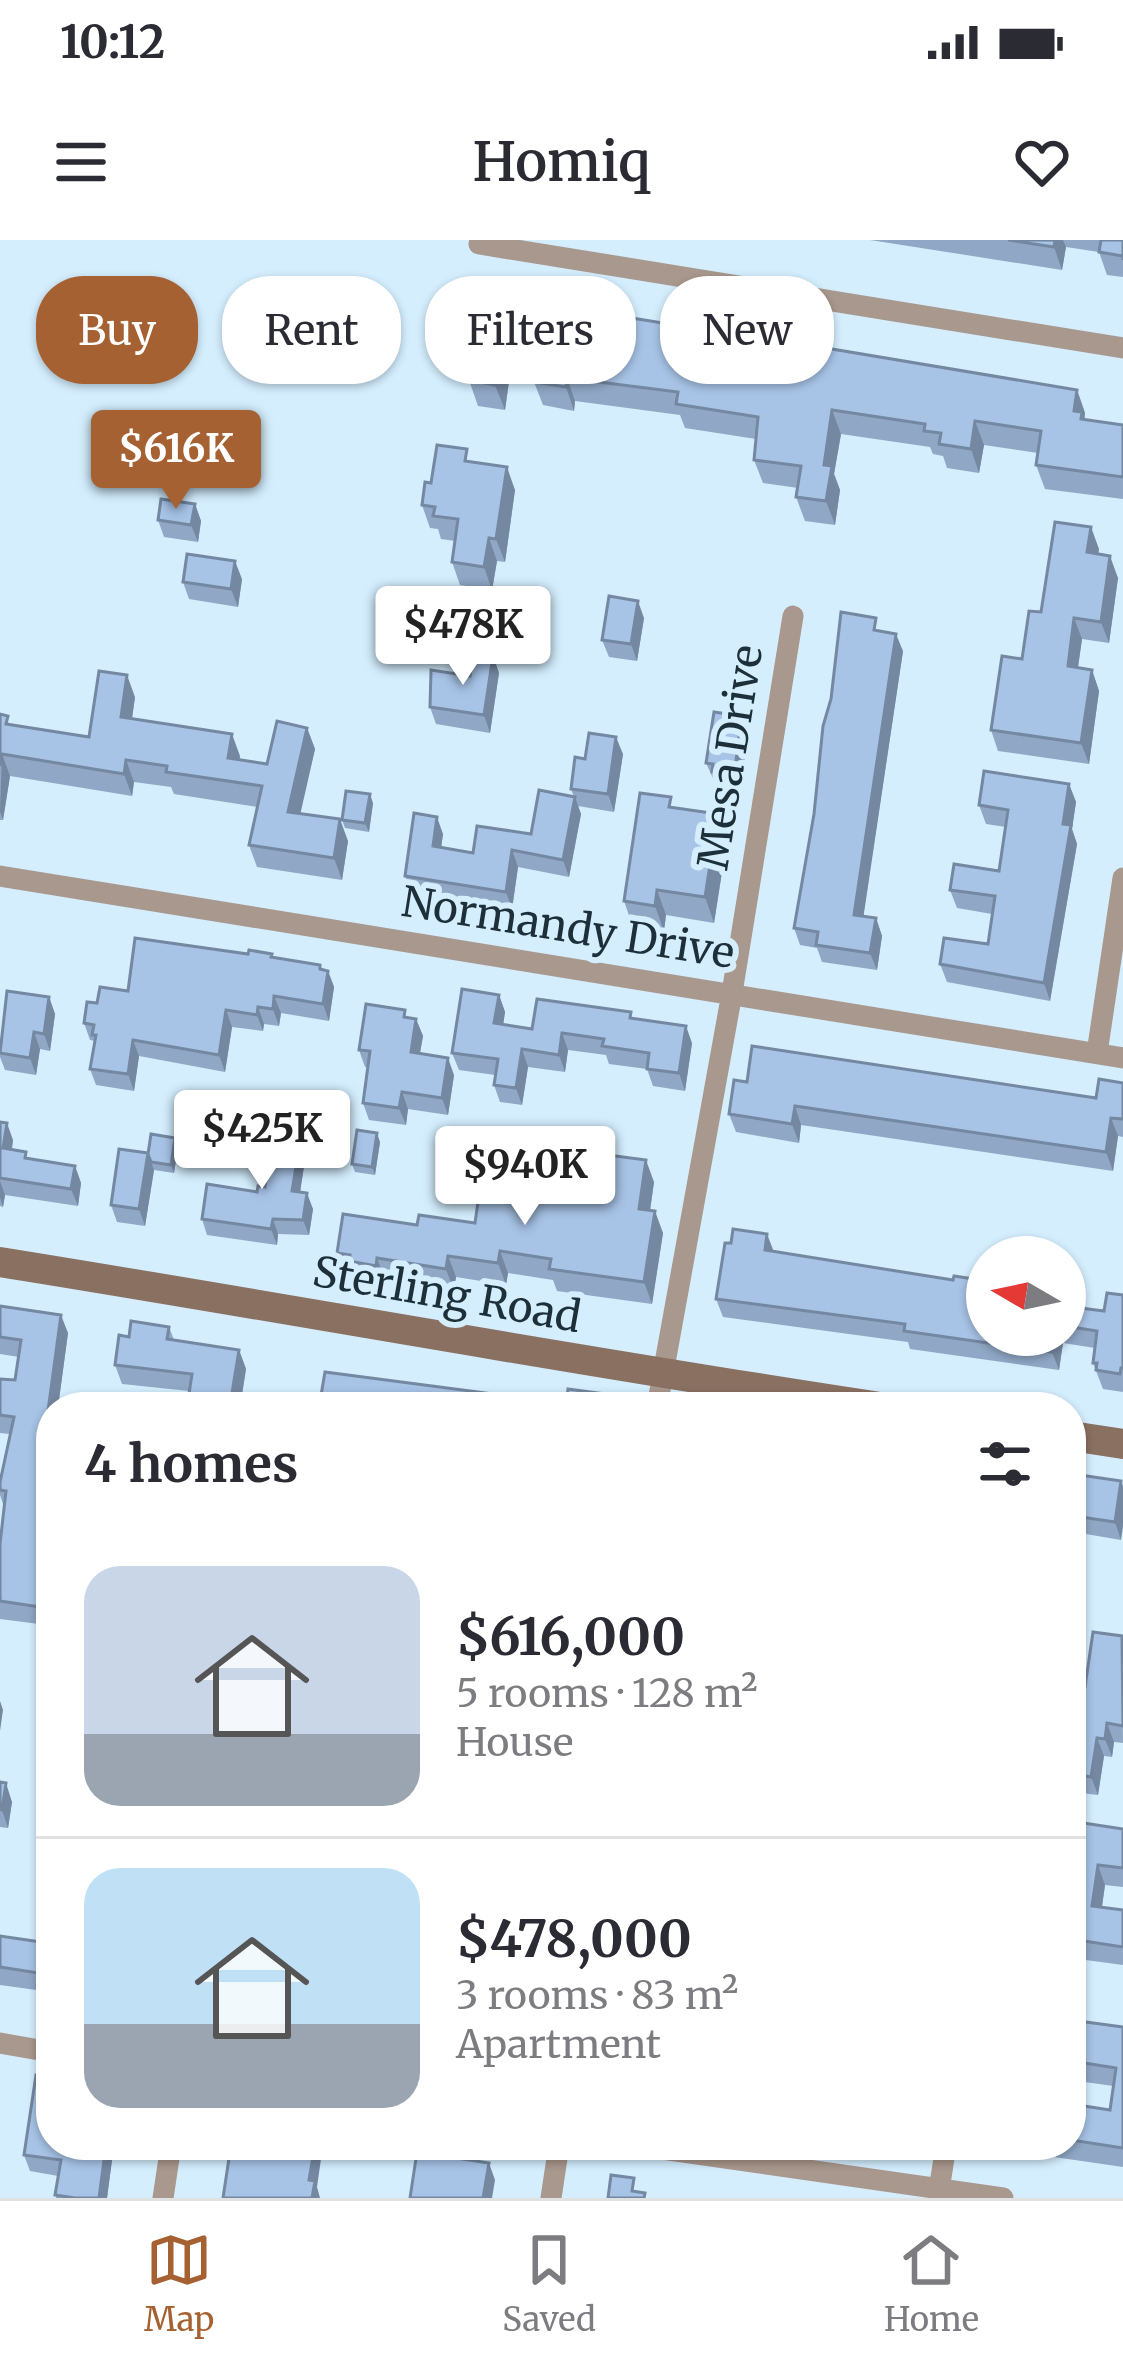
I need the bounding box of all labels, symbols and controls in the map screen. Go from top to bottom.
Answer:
text: 10:12 [60,14,165,70]
text: Homiq [472,128,651,196]
icon: menu [48,129,114,195]
icon: heart [1009,129,1075,195]
chip: Buy [36,276,198,384]
chip: Rent [222,276,401,384]
chip: Filters [425,276,636,384]
chip: New [660,276,834,384]
pin: $616K [92,410,260,512]
text: $616K [118,424,234,473]
pin: $478K [379,586,547,688]
text: $478K [403,600,523,649]
street label: Mesa Drive [687,641,773,873]
street label: Normandy Drive [398,875,738,979]
pin: $425K [178,1090,346,1192]
text: $425K [201,1104,323,1153]
pin: $940K [441,1126,609,1228]
text: $940K [462,1140,588,1189]
north arrow [966,1236,1086,1356]
map controls [966,1236,1086,1356]
street label: Sterling Road [309,1245,585,1344]
icon: filters [972,1431,1038,1497]
text: 4 homes [84,1432,298,1496]
text: $616,000 [456,1605,685,1669]
icon: home [180,1614,324,1758]
text: 5 rooms · 128 m² [456,1669,758,1718]
text: House [456,1718,573,1767]
text: $478,000 [456,1907,692,1971]
icon: home [180,1916,324,2060]
text: 3 rooms · 83 m² [456,1971,738,2020]
text: Apartment [456,2020,661,2069]
tab: Map [144,2227,214,2340]
tab: Saved [502,2227,596,2340]
tab: Home [884,2227,979,2340]

